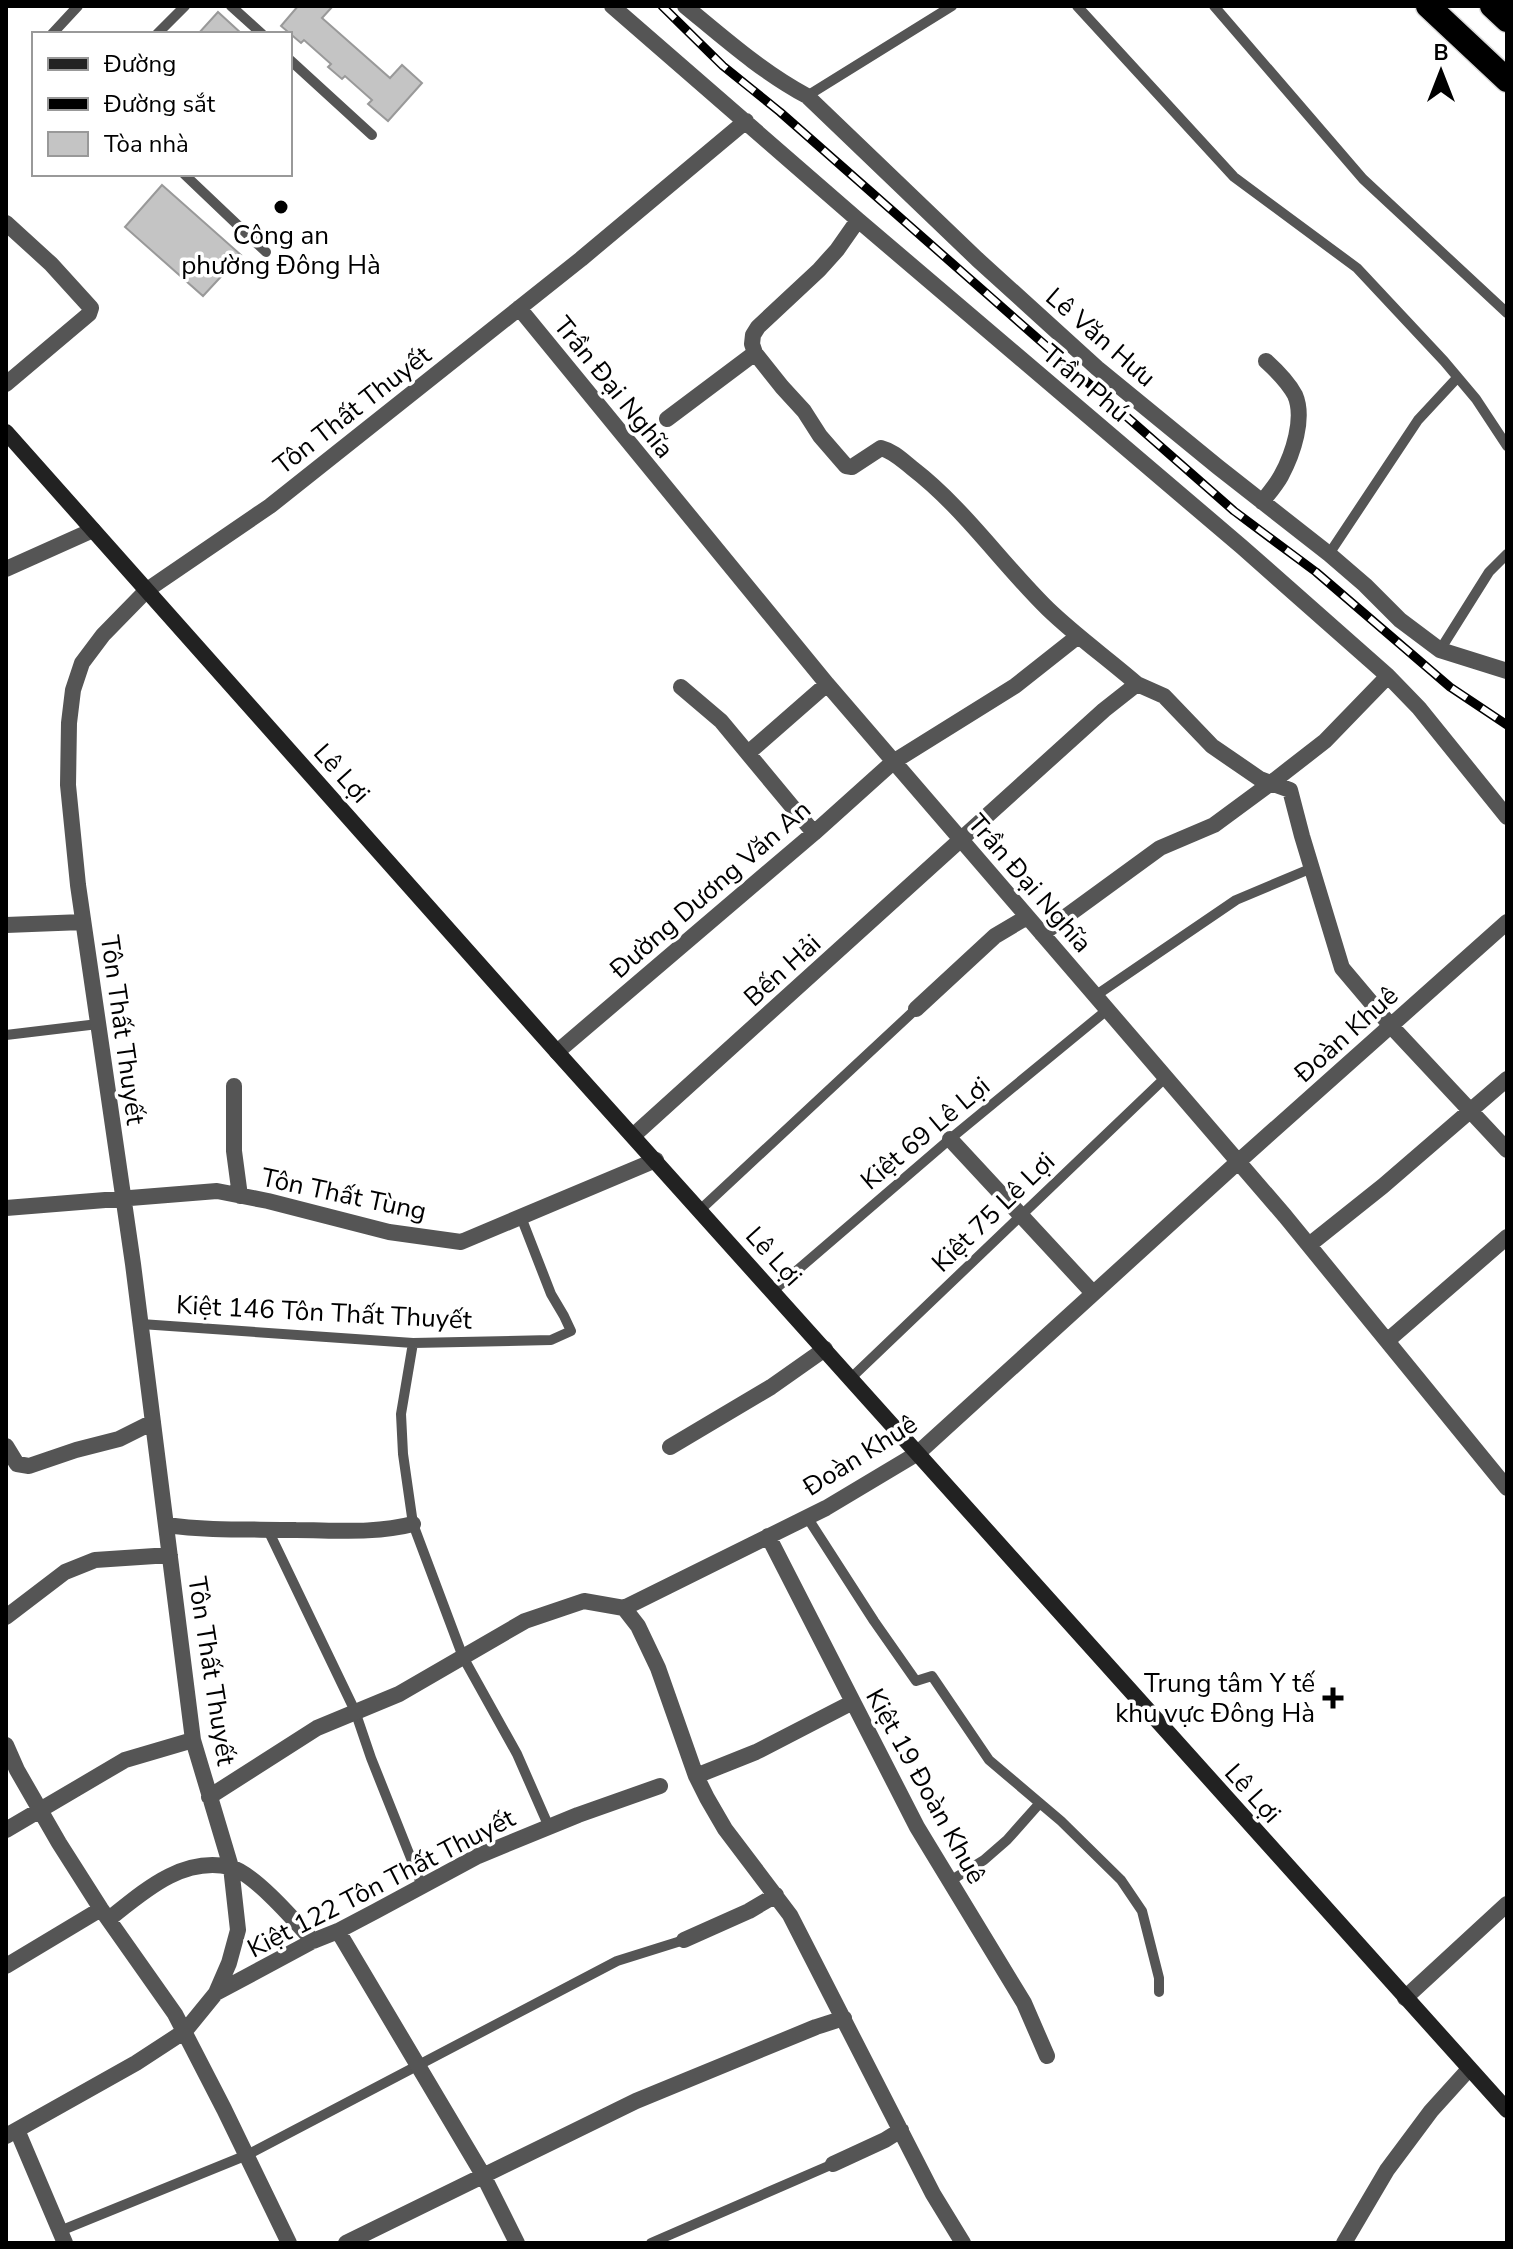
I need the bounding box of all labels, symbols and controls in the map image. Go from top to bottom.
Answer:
legend [32,32,292,176]
north arrow [1401,32,1481,112]
text: B [1433,38,1449,68]
text: Đường [103,48,176,80]
text: Đường sắt [103,88,216,120]
text: Tòa nhà [104,128,189,160]
marker: Công an phường Đông Hà [272,198,290,216]
place label: Công an phường Đông Hà [181,218,381,283]
street label: Lê Văn Hưu [1038,280,1163,395]
street label: Trần Đại Nghĩa [546,309,682,466]
street label: Tôn Thất Thuyết [266,337,439,483]
street label: Trần Phú [1035,337,1137,430]
street label: Lê Lợi [306,736,378,811]
street label: Đường Dương Văn An [602,792,818,987]
street label: Trần Đại Nghĩa [960,807,1100,960]
street label: Bến Hải [736,926,828,1014]
street label: Tôn Thất Thuyết [92,933,153,1128]
street label: Đoàn Khuê [1286,978,1406,1091]
street label: Kiệt 69 Lê Lợi [853,1069,997,1198]
street label: Kiệt 75 Lê Lợi [924,1145,1063,1280]
street label: Tôn Thất Tùng [258,1160,430,1229]
street label: Lê Lợi [738,1219,810,1294]
street label: Kiệt 146 Tôn Thất Thuyết [175,1287,474,1338]
street label: Đoàn Khuê [796,1407,924,1505]
street label: Tôn Thất Thuyết [179,1574,244,1769]
place label: Trung tâm Y tế khu vực Đông Hà [1115,1666,1315,1731]
street label: Kiệt 19 Đoàn Khuê [857,1682,994,1890]
marker: Trung tâm Y tế khu vực Đông Hà [1322,1687,1344,1709]
street label: Lê Lợi [1217,1756,1289,1831]
street label: Kiệt 122 Tôn Thất Thuyết [241,1800,522,1966]

